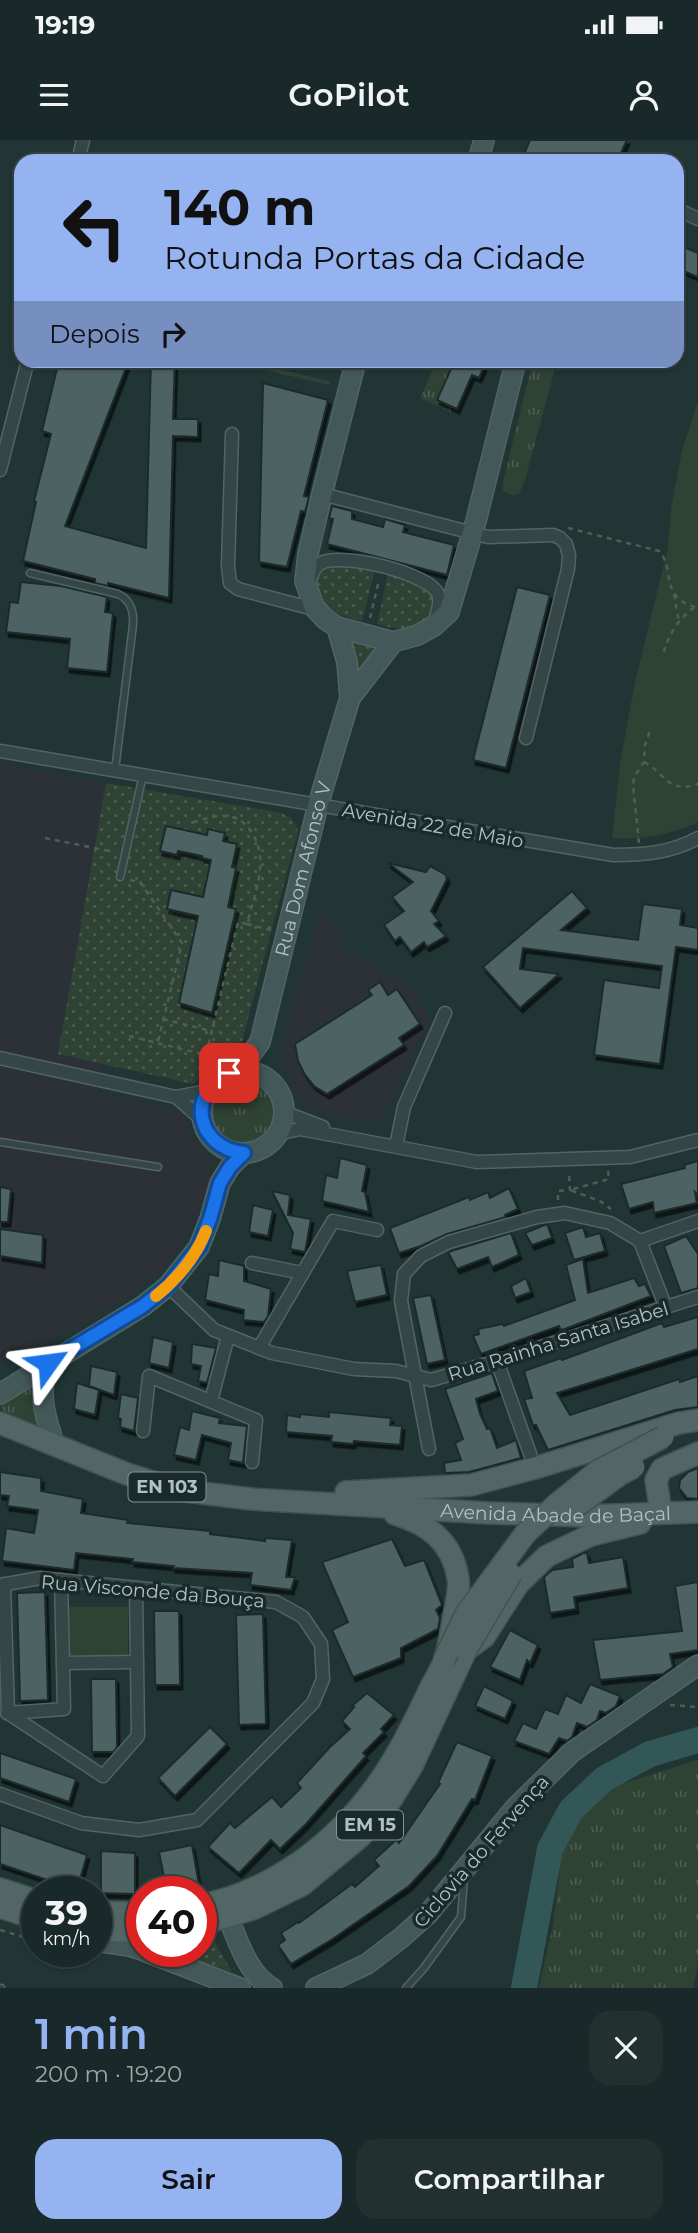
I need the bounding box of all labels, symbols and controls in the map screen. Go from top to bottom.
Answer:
text: 19:19 [35,9,95,41]
text: GoPilot [288,75,410,114]
icon: menu [35,76,73,114]
icon: person [625,76,663,114]
text: 140 m [164,178,316,237]
icon: left [49,182,140,273]
text: Rotunda Portas da Cidade [164,238,585,277]
icon: right [154,315,192,353]
text: Depois [49,318,140,350]
street label: Rua Dom Afonso V [270,778,337,959]
street label: Avenida 22 de Maio [340,798,526,853]
pin [199,1043,259,1103]
icon: arrive [210,1054,248,1092]
street label: Rua Rainha Santa Isabel [445,1297,671,1386]
position arrow [11,1326,85,1400]
road number: EN 103 [128,1472,206,1502]
street label: Avenida Abade de Baçal [440,1499,671,1528]
street label: Rua Visconde da Bouça [40,1570,266,1613]
street label: Ciclovia do Fervença [409,1770,554,1932]
road number: EM 15 [337,1810,403,1840]
speed limit sign: 40 [126,1876,217,1967]
text: 39 [45,1891,88,1934]
text: km/h [42,1928,91,1950]
text: 1 min [35,2008,148,2060]
button: close [589,2011,663,2085]
text: 200 m · 19:20 [35,2060,182,2088]
button: Sair [35,2139,342,2219]
button: Compartilhar [356,2139,663,2219]

